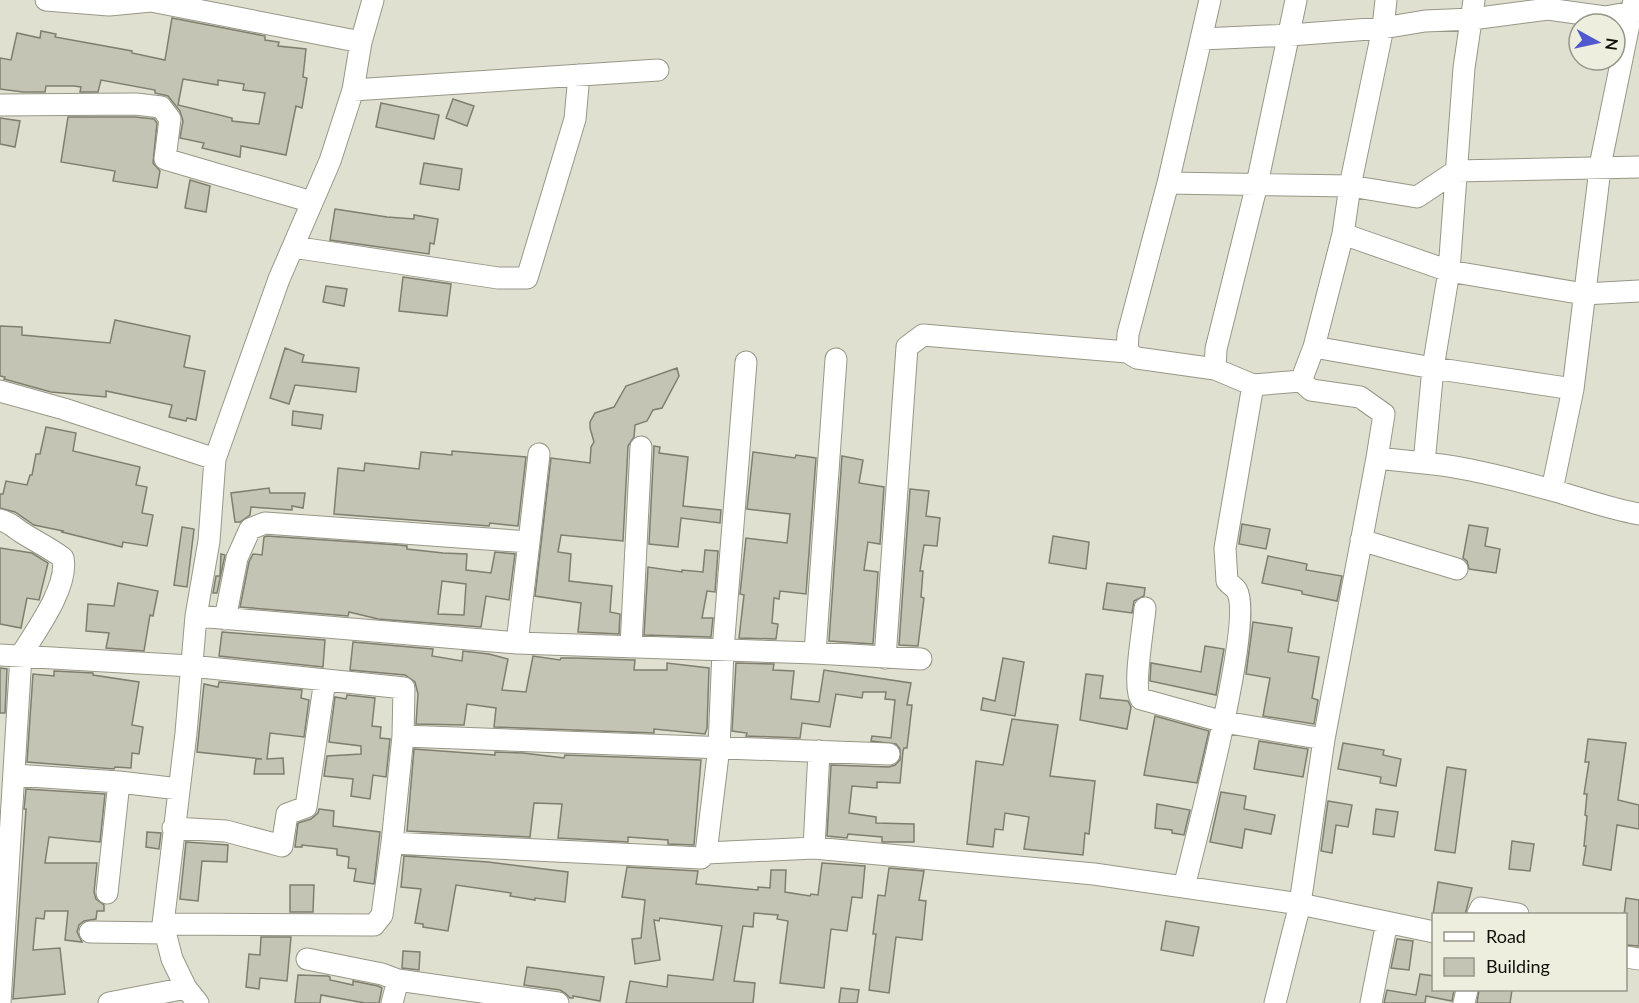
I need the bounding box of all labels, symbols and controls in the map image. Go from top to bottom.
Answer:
north arrow [1567,12,1627,72]
text: N [1602,37,1623,52]
legend [1432,913,1627,991]
text: Road [1486,925,1526,947]
text: Building [1486,955,1550,977]

